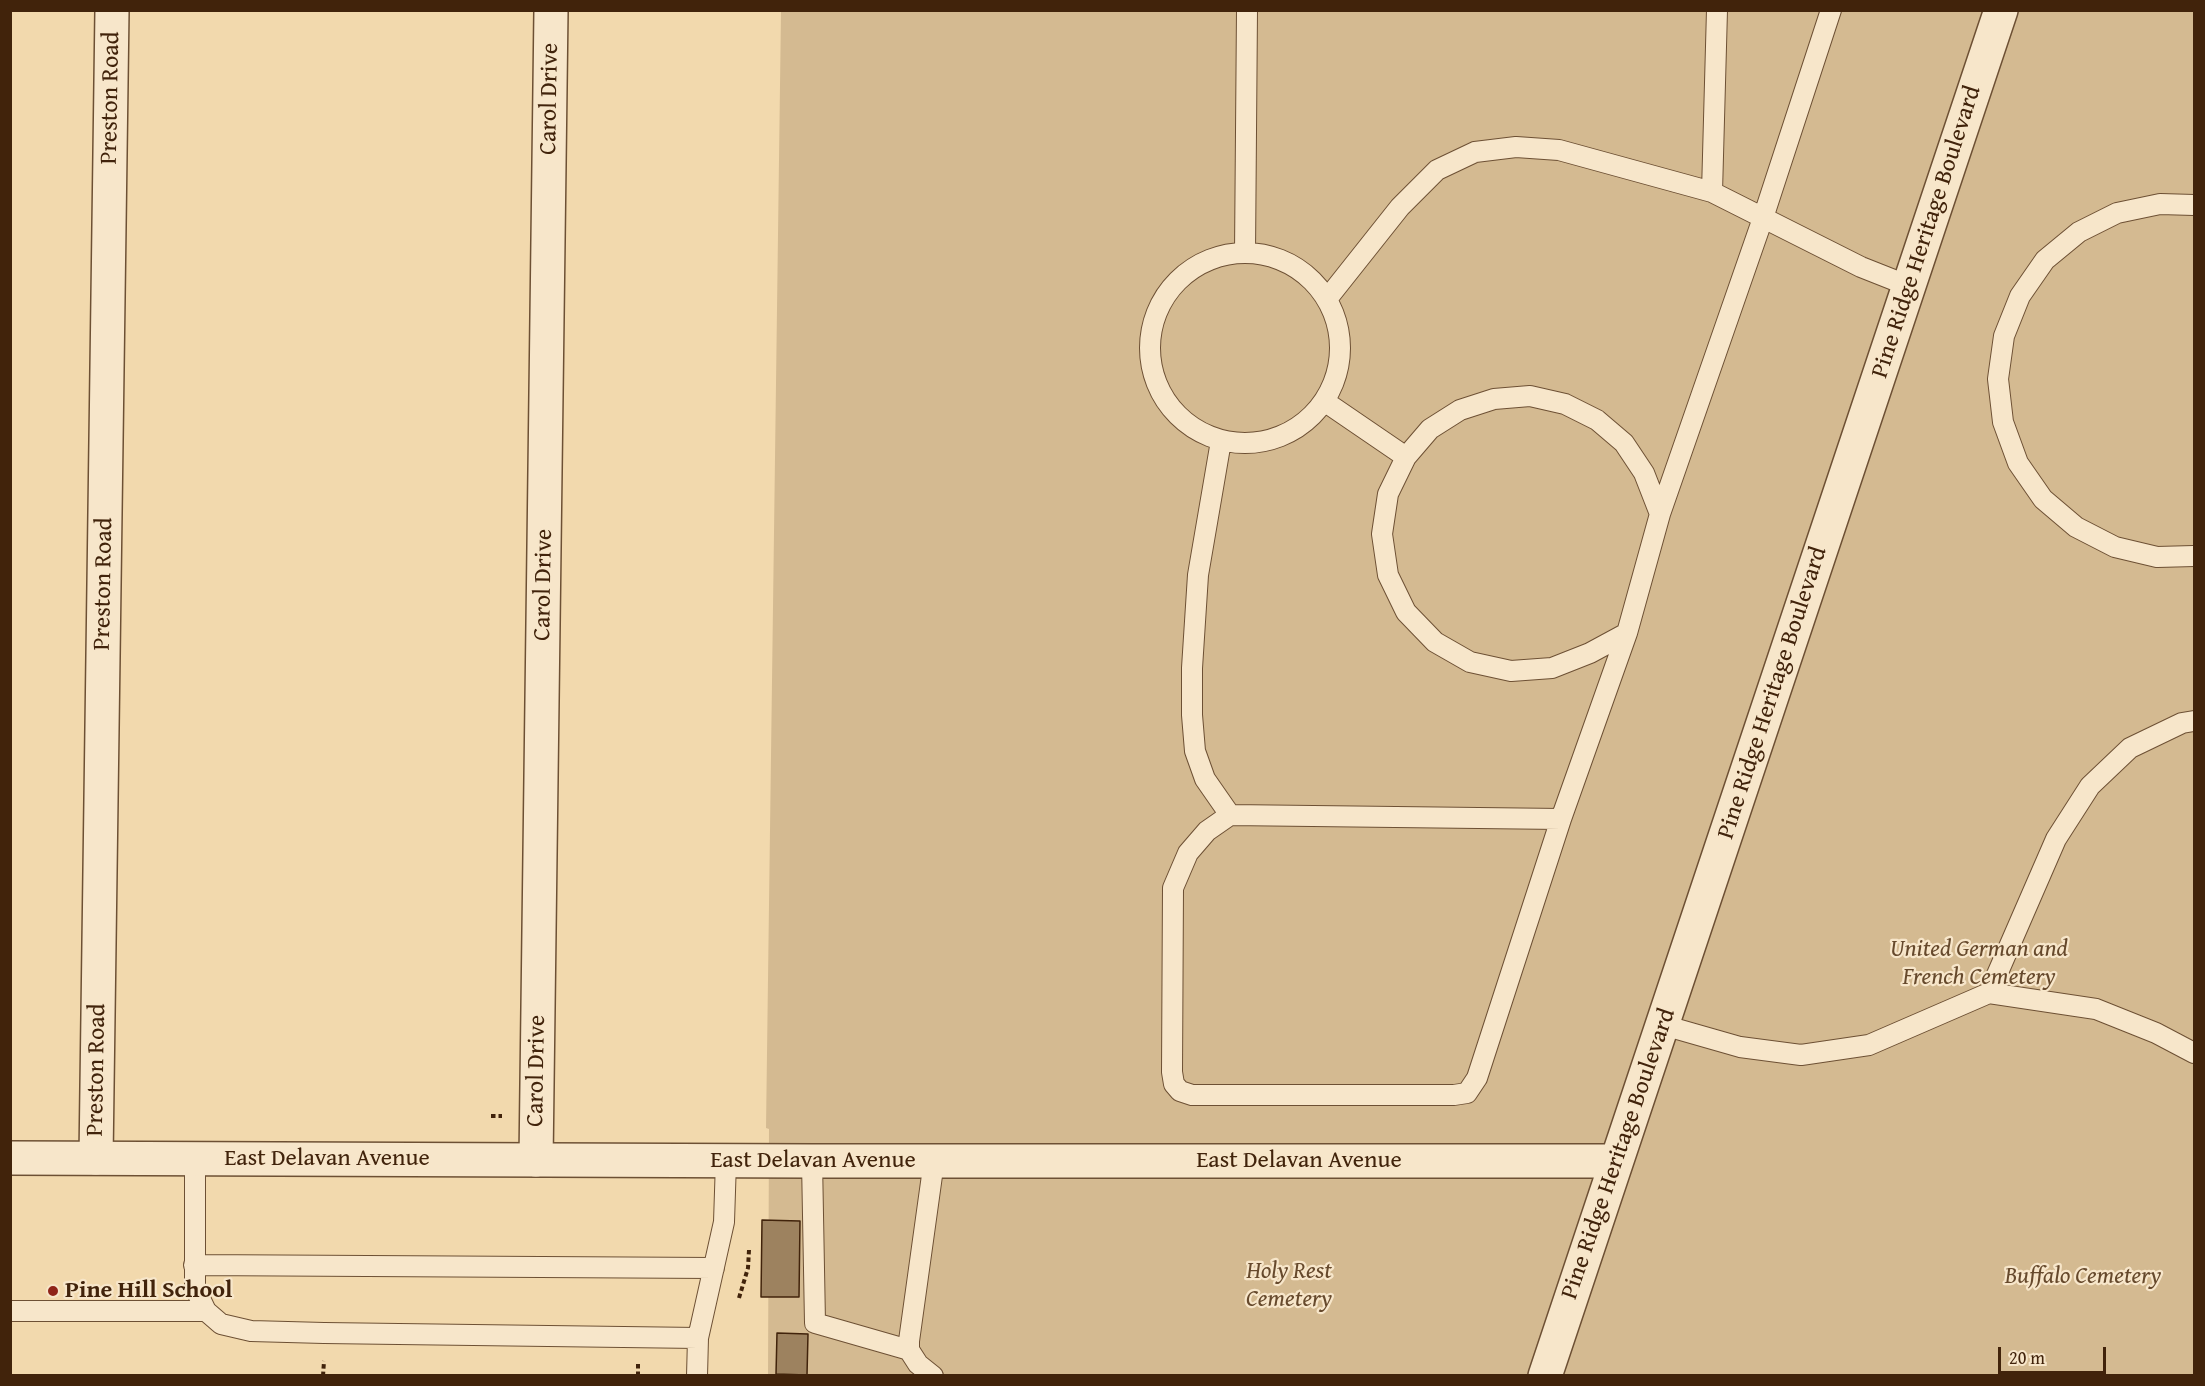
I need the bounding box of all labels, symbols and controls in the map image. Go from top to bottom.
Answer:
street label: Preston Road [95,31,127,165]
street label: Carol Drive [535,43,565,155]
street label: Pine Ridge Heritage Boulevard [1866,82,1988,382]
street label: Preston Road [88,517,120,651]
street label: Carol Drive [529,529,559,641]
street label: Pine Ridge Heritage Boulevard [1712,543,1834,843]
park label: United German and French Cemetery [1890,936,2068,992]
street label: Preston Road [81,1003,113,1137]
street label: Pine Ridge Heritage Boulevard [1556,1005,1682,1303]
street label: Carol Drive [522,1015,552,1127]
street label: East Delavan Avenue [224,1145,430,1173]
street label: East Delavan Avenue [710,1147,916,1175]
street label: East Delavan Avenue [1196,1147,1402,1175]
park label: Holy Rest Cemetery [1246,1258,1332,1314]
park label: Buffalo Cemetery [2005,1263,2161,1291]
place label: Pine Hill School [65,1277,232,1305]
marker: Pine Hill School [46,1284,60,1298]
scale bar [2001,1335,2109,1373]
text: 20 m [2009,1344,2045,1371]

